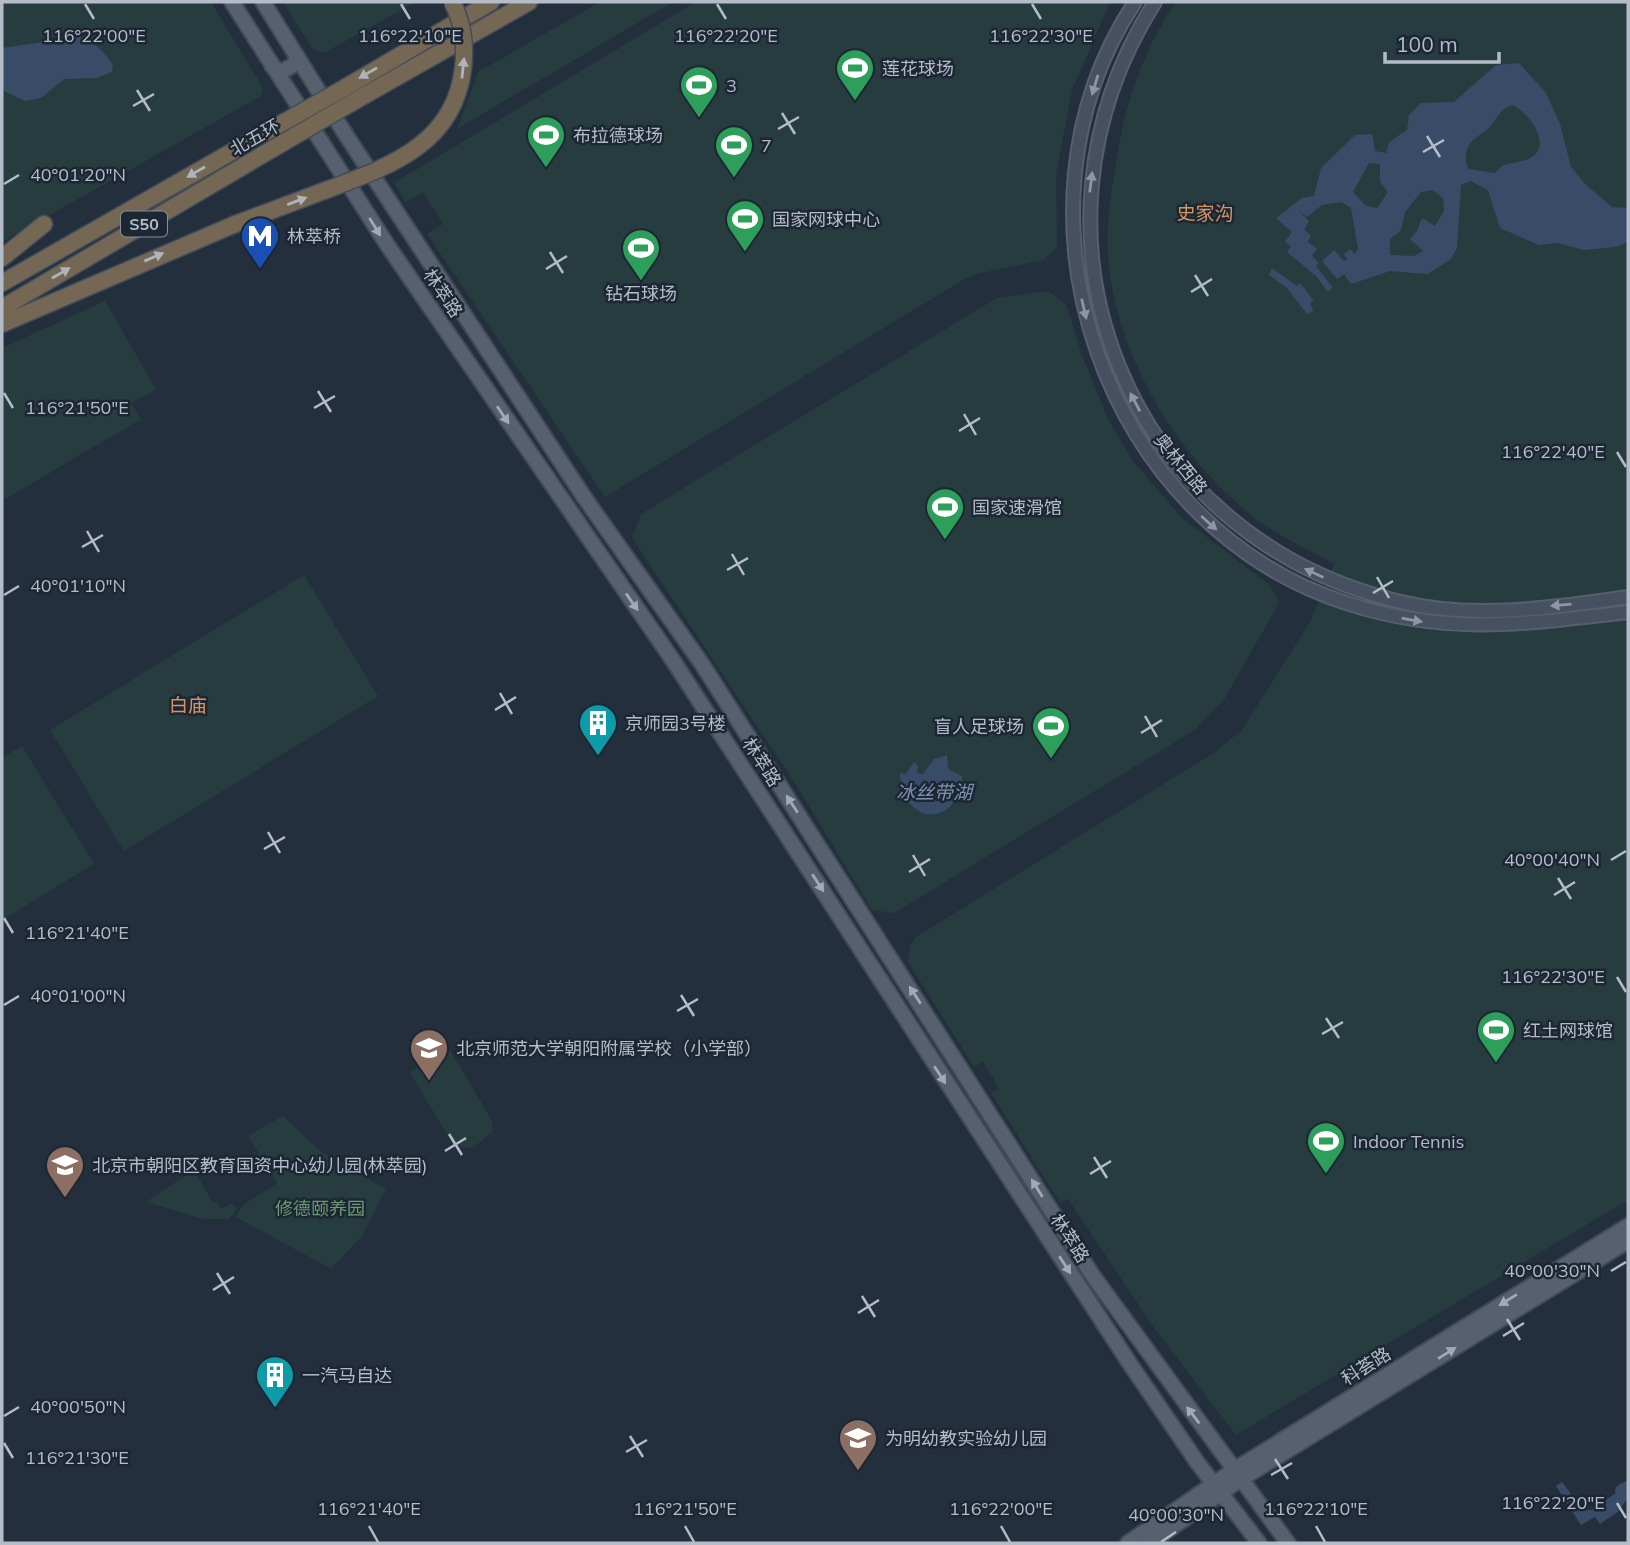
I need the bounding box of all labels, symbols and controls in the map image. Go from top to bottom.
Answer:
scale bar [1385,21,1499,65]
text: 116°22'00"E [42,24,146,47]
text: 116°22'10"E [358,24,462,47]
text: 116°22'20"E [674,24,778,47]
text: 116°22'30"E [989,24,1093,47]
text: 100 m [1396,31,1458,57]
sports icon: 莲花球场 [834,47,876,102]
one-way arrow [458,57,469,79]
place label: 莲花球场 [882,57,954,80]
sports icon: 3 [678,64,720,119]
one-way arrow [359,67,378,79]
place label: 3 [726,74,737,97]
one-way arrow [1089,75,1099,96]
street label: 北五环 [226,114,284,160]
sports icon: 布拉德球场 [525,114,567,169]
place label: 布拉德球场 [573,124,663,147]
sports icon: 7 [713,124,755,179]
place label: 7 [761,134,772,157]
text: 40°01'20"N [30,163,126,186]
one-way arrow [187,166,206,178]
one-way arrow [1086,171,1097,193]
one-way arrow [287,195,308,206]
sports icon: 国家网球中心 [724,198,766,253]
district label: 史家沟 [1176,201,1234,225]
place label: 国家网球中心 [772,208,880,231]
road number: S50 [121,212,167,236]
metro station icon: 林萃桥 [239,215,281,270]
one-way arrow [369,217,382,236]
place label: 林萃桥 [287,225,341,248]
sports icon: 钻石球场 [620,227,662,282]
one-way arrow [143,251,164,262]
street label: 林萃路 [418,264,468,322]
one-way arrow [51,267,70,279]
place label: 钻石球场 [605,282,677,305]
one-way arrow [1078,298,1089,320]
one-way arrow [1129,392,1141,412]
text: 116°21'50"E [25,396,129,419]
one-way arrow [497,405,510,424]
street label: 奥林西路 [1149,429,1213,499]
text: 116°22'40"E [1501,440,1605,463]
sports icon: 国家速滑馆 [924,486,966,541]
place label: 国家速滑馆 [972,496,1062,519]
one-way arrow [1200,514,1217,530]
one-way arrow [1304,567,1324,579]
text: 40°01'10"N [30,574,126,597]
one-way arrow [625,593,639,611]
one-way arrow [1549,600,1571,611]
one-way arrow [1401,615,1423,626]
district label: 白庙 [169,693,207,717]
building icon: 京师园3号楼 [577,702,619,757]
sports icon: 盲人足球场 [1030,705,1072,760]
place label: 京师园3号楼 [625,712,726,735]
place label: 盲人足球场 [934,715,1024,738]
street label: 林萃路 [738,733,786,791]
water label: 冰丝带湖 [896,780,975,804]
one-way arrow [785,795,799,813]
text: 40°00'40"N [1504,848,1600,871]
one-way arrow [812,873,825,893]
text: 116°21'40"E [25,921,129,944]
text: 116°22'30"E [1501,965,1605,988]
text: 40°01'00"N [30,984,126,1007]
one-way arrow [908,986,921,1005]
sports icon: 红土网球馆 [1475,1009,1517,1064]
place label: 红土网球馆 [1523,1019,1613,1042]
school or university icon: 北京师范大学朝阳附属学校（小学部） [408,1027,450,1082]
place label: 北京师范大学朝阳附属学校（小学部） [456,1037,762,1060]
one-way arrow [933,1066,947,1084]
sports icon: Indoor Tennis [1305,1120,1347,1175]
place label: Indoor Tennis [1353,1130,1464,1153]
school or university icon: 北京市朝阳区教育国资中心幼儿园(林萃园) [44,1144,86,1199]
place label: 北京市朝阳区教育国资中心幼儿园(林萃园) [92,1154,427,1177]
one-way arrow [1030,1178,1043,1197]
park label: 修德颐养园 [275,1197,365,1220]
street label: 林萃路 [1046,1209,1094,1267]
one-way arrow [1058,1256,1072,1274]
text: 40°00'30"N [1504,1259,1600,1282]
one-way arrow [1498,1294,1517,1307]
street label: 科荟路 [1337,1342,1395,1390]
one-way arrow [1437,1346,1456,1359]
building icon: 一汽马自达 [254,1354,296,1409]
place label: 一汽马自达 [302,1364,392,1387]
text: 40°00'50"N [30,1395,126,1418]
one-way arrow [1187,1406,1201,1424]
school or university icon: 为明幼教实验幼儿园 [837,1417,879,1472]
place label: 为明幼教实验幼儿园 [885,1427,1047,1450]
text: 116°21'30"E [25,1446,129,1469]
text: 116°22'20"E [1501,1491,1605,1514]
text: 116°21'40"E [317,1497,421,1520]
text: 116°21'50"E [633,1497,737,1520]
text: 116°22'00"E [949,1497,1053,1520]
text: 116°22'10"E [1264,1497,1368,1520]
text: 40°00'30"N [1128,1503,1224,1526]

